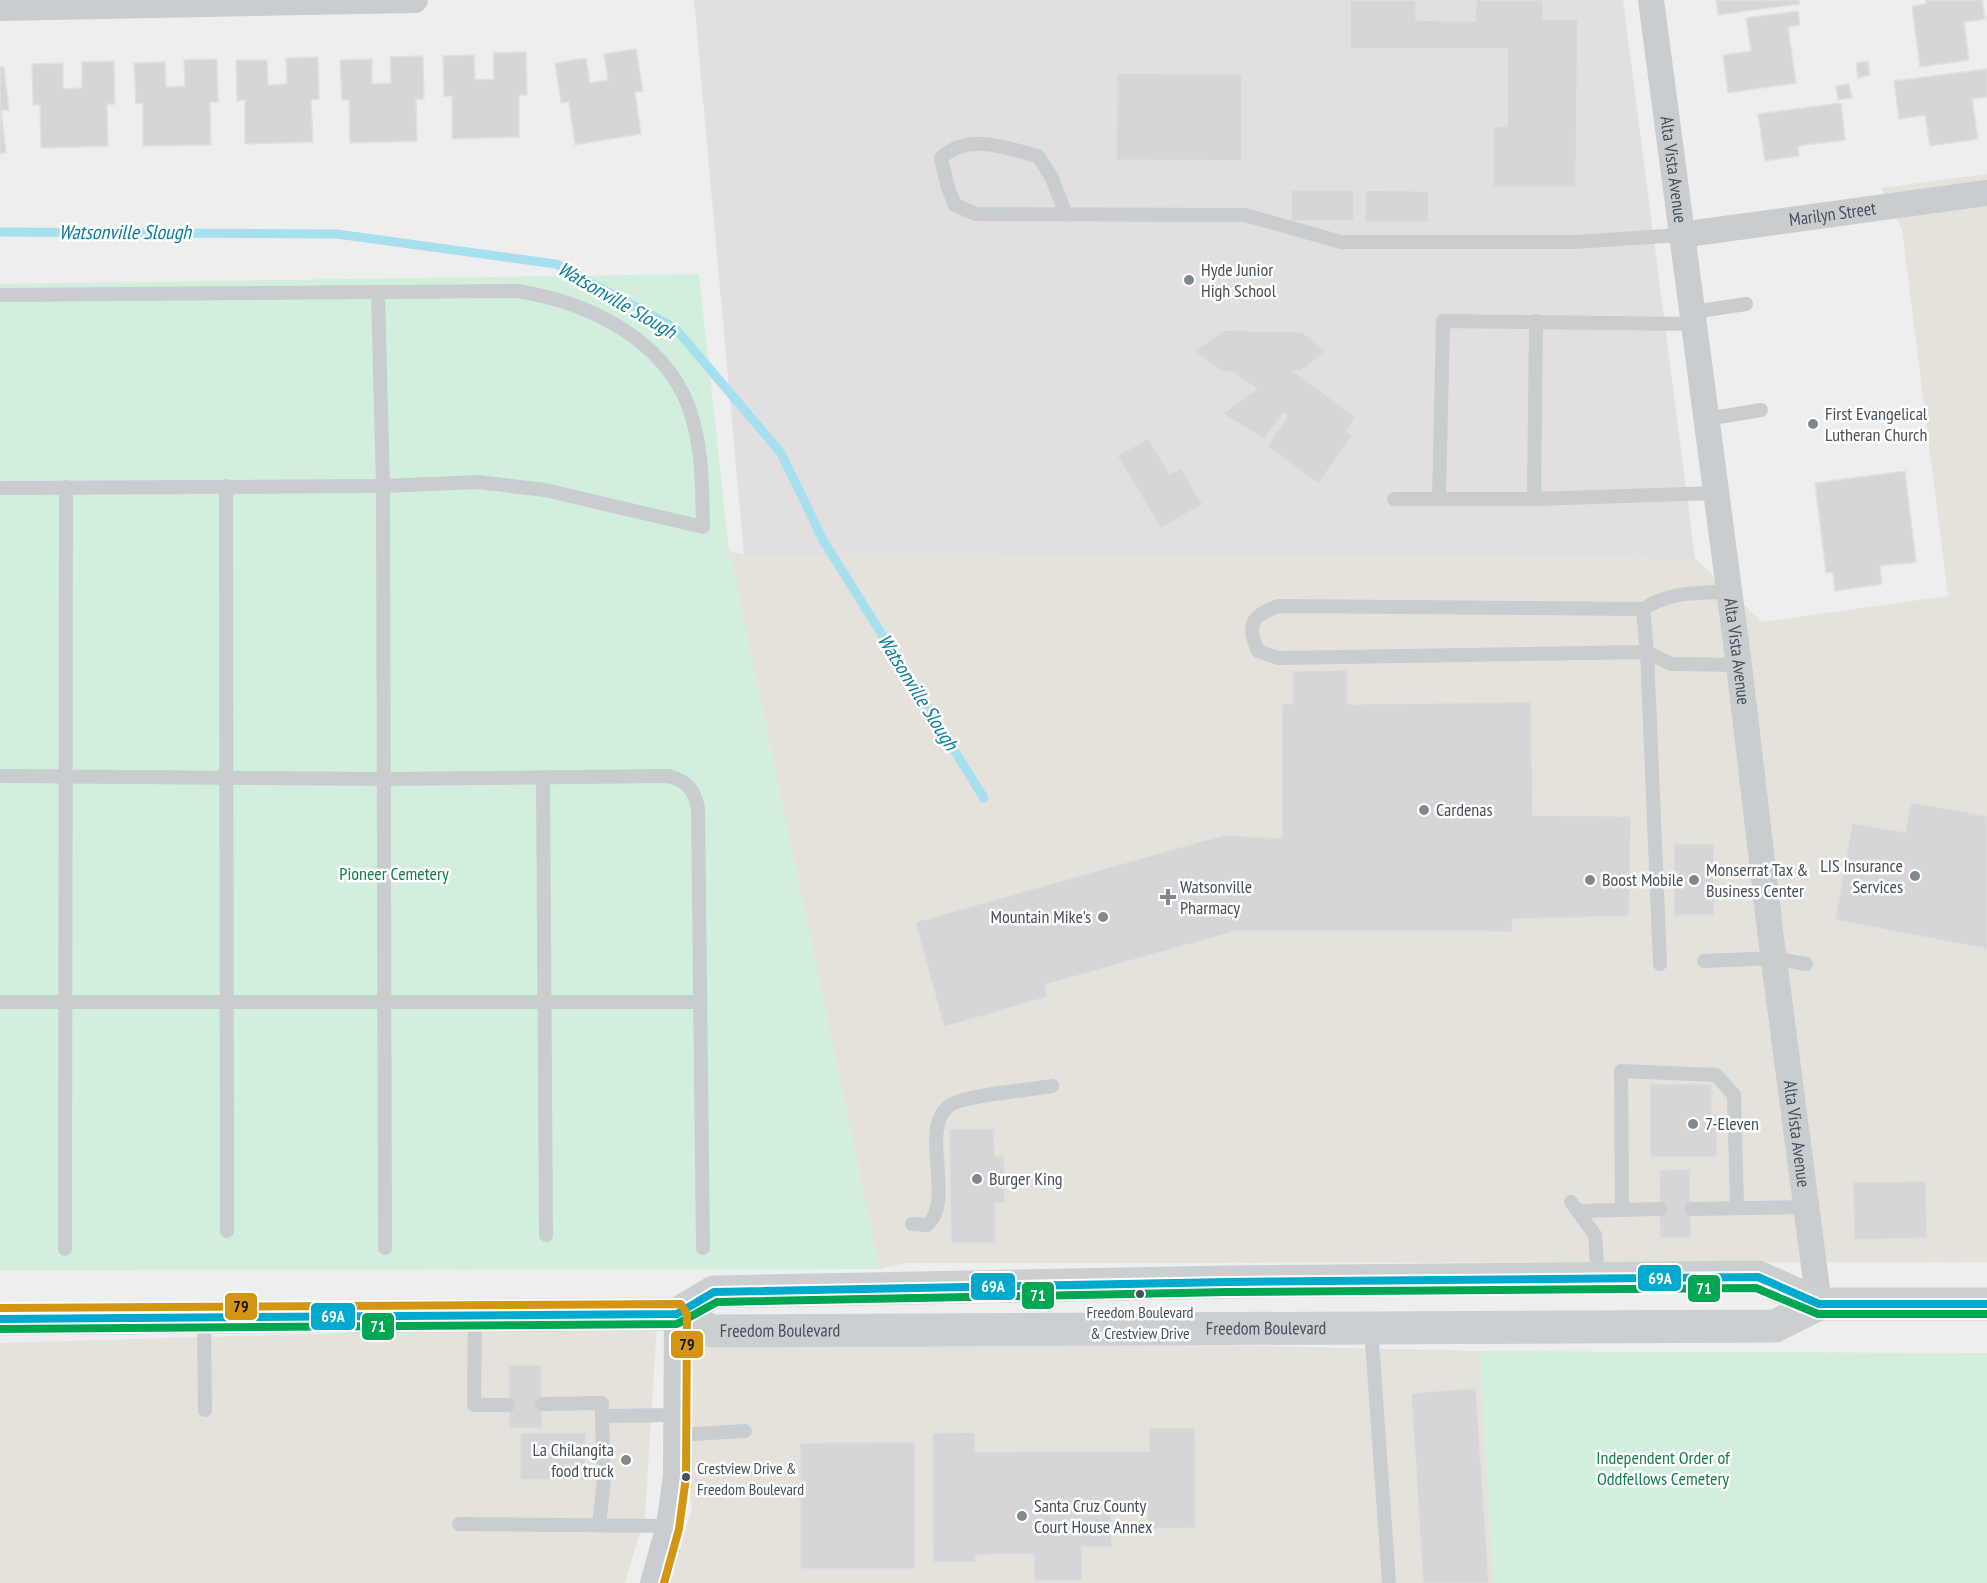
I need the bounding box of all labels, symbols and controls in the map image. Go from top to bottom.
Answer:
street label: Alta Vista Avenue [1655,115,1692,224]
street label: Marilyn Street [1788,196,1877,231]
water label: Watsonville Slough [59,219,192,245]
water label: Watsonville Slough [553,256,682,345]
place label: Hyde Junior High School [1201,258,1277,302]
marker: Hyde Junior High School [1182,273,1196,287]
place label: First Evangelical Lutheran Church [1825,402,1928,446]
marker: First Evangelical Lutheran Church [1806,417,1820,431]
street label: Alta Vista Avenue [1719,596,1756,706]
water label: Watsonville Slough [872,629,965,756]
place label: Cardenas [1436,798,1493,821]
marker: Cardenas [1417,803,1431,817]
place label: LIS Insurance Services [1820,854,1903,898]
place label: Monserrat Tax & Business Center [1706,858,1808,902]
park label: Pioneer Cemetery [339,862,449,885]
place label: Boost Mobile [1602,868,1683,891]
marker: LIS Insurance Services [1908,869,1922,883]
marker: Boost Mobile [1583,873,1597,887]
marker: Monserrat Tax & Business Center [1687,873,1701,887]
place label: Watsonville Pharmacy [1180,875,1252,919]
marker: Watsonville Pharmacy [1161,890,1175,904]
place label: Mountain Mike's [990,905,1091,928]
marker: Mountain Mike's [1096,910,1110,924]
street label: Alta Vista Avenue [1779,1079,1816,1188]
place label: 7-Eleven [1705,1112,1759,1135]
marker: 7-Eleven [1686,1117,1700,1131]
place label: Burger King [989,1167,1063,1190]
marker: Burger King [970,1172,984,1186]
line badge: 69A [1637,1264,1682,1292]
text: 69A [1648,1268,1673,1288]
line badge: 69A [970,1272,1016,1301]
line badge: 71 [1687,1274,1721,1303]
text: 69A [981,1276,1006,1296]
text: 71 [1696,1278,1712,1298]
line badge: 71 [1021,1281,1055,1310]
text: 71 [1030,1285,1046,1305]
marker: Freedom Boulevard & Crestview Drive [1134,1288,1146,1300]
line badge: 79 [224,1292,258,1321]
text: 79 [233,1296,249,1316]
line badge: 69A [310,1302,356,1331]
place label: Freedom Boulevard & Crestview Drive [1086,1302,1194,1343]
text: 69A [321,1306,346,1326]
line badge: 71 [361,1312,395,1341]
text: 71 [370,1316,386,1336]
street label: Freedom Boulevard [1206,1316,1326,1340]
street label: Freedom Boulevard [720,1318,840,1342]
line badge: 79 [670,1330,704,1359]
text: 79 [679,1334,695,1354]
place label: La Chilangita food truck [533,1438,614,1482]
park label: Independent Order of Oddfellows Cemetery [1596,1446,1731,1490]
marker: La Chilangita food truck [619,1453,633,1467]
place label: Crestview Drive & Freedom Boulevard [697,1458,804,1499]
marker: Crestview Drive & Freedom Boulevard [680,1471,692,1483]
place label: Santa Cruz County Court House Annex [1034,1494,1153,1538]
marker: Santa Cruz County Court House Annex [1015,1509,1029,1523]

